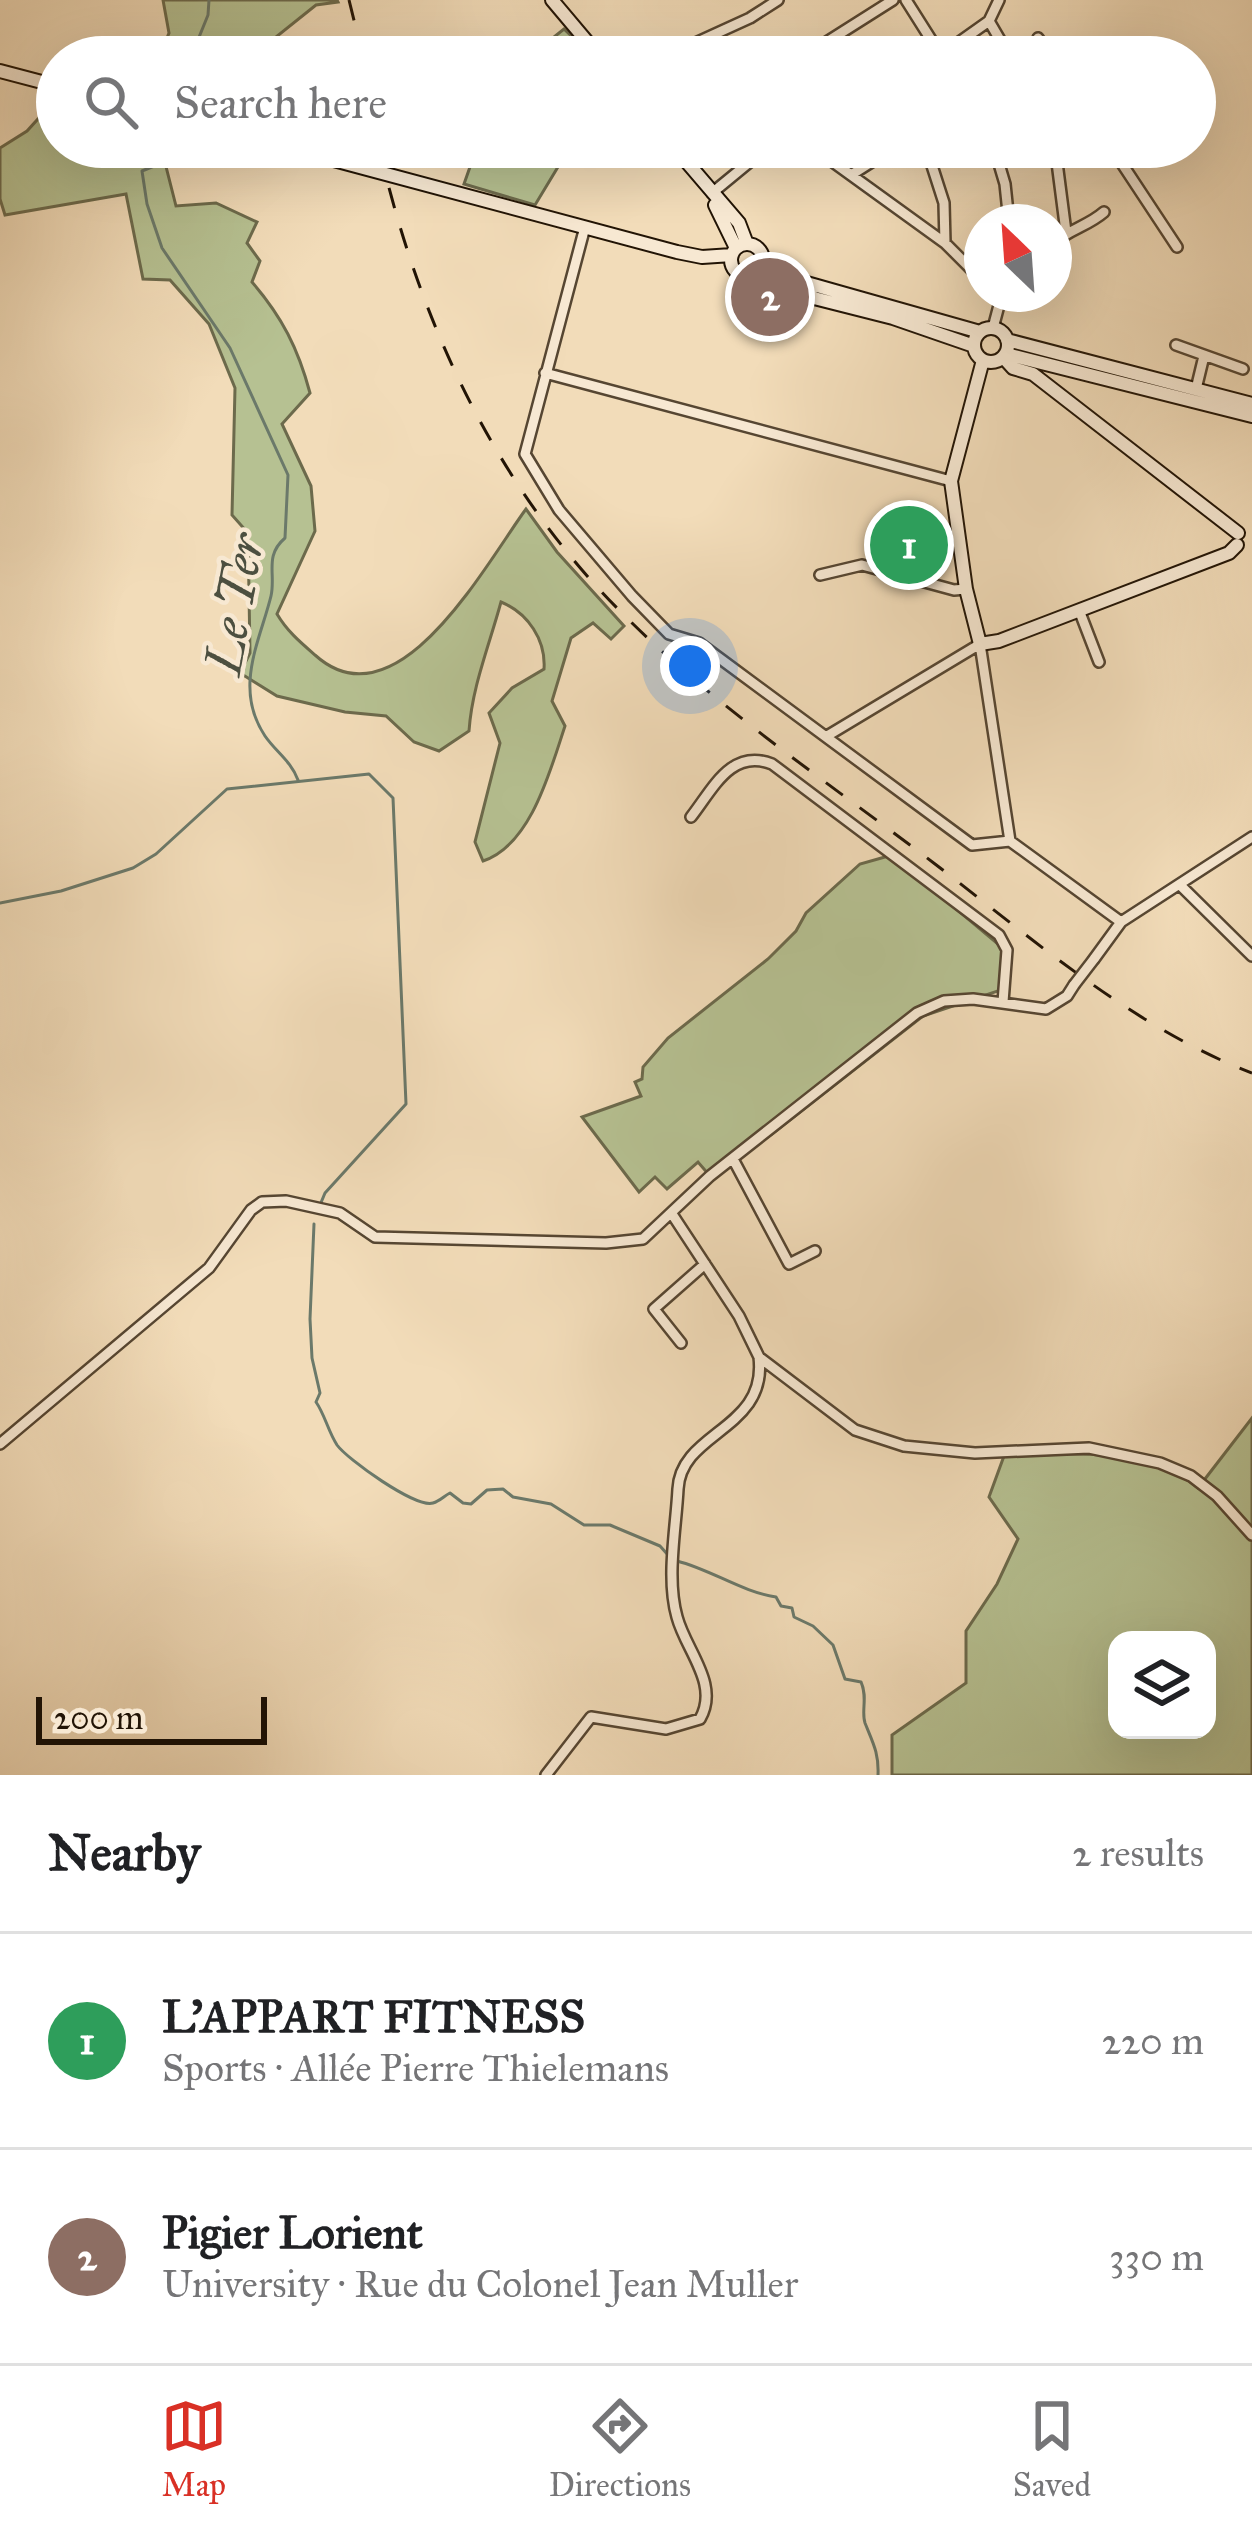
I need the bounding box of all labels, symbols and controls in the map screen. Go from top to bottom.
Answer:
search box [36,36,1216,168]
icon: search [78,69,144,135]
text: Search here [174,75,387,130]
north arrow [964,204,1072,312]
pin: 2 [731,252,809,342]
pin: 1 [870,500,948,590]
water label: Le Ter [192,527,278,681]
your location [660,636,720,696]
map controls [1108,1631,1216,1739]
button: layers [1108,1631,1216,1739]
scale bar [36,1691,267,1744]
text: 200 m [54,1698,144,1738]
text: Nearby [48,1822,200,1884]
text: 2 results [1072,1829,1204,1877]
text: L'APPART FITNESS [162,1989,585,2044]
text: 1 [79,2017,95,2065]
text: 220 m [1102,2017,1204,2065]
text: Sports · Allée Pierre Thielemans [162,2044,669,2092]
text: Pigier Lorient [162,2205,423,2260]
text: 2 [77,2233,97,2281]
text: 330 m [1109,2233,1204,2281]
text: University · Rue du Colonel Jean Muller [162,2260,798,2308]
tab: Map [161,2393,227,2505]
tab: Directions [549,2393,691,2505]
tab: Saved [1013,2393,1091,2505]

